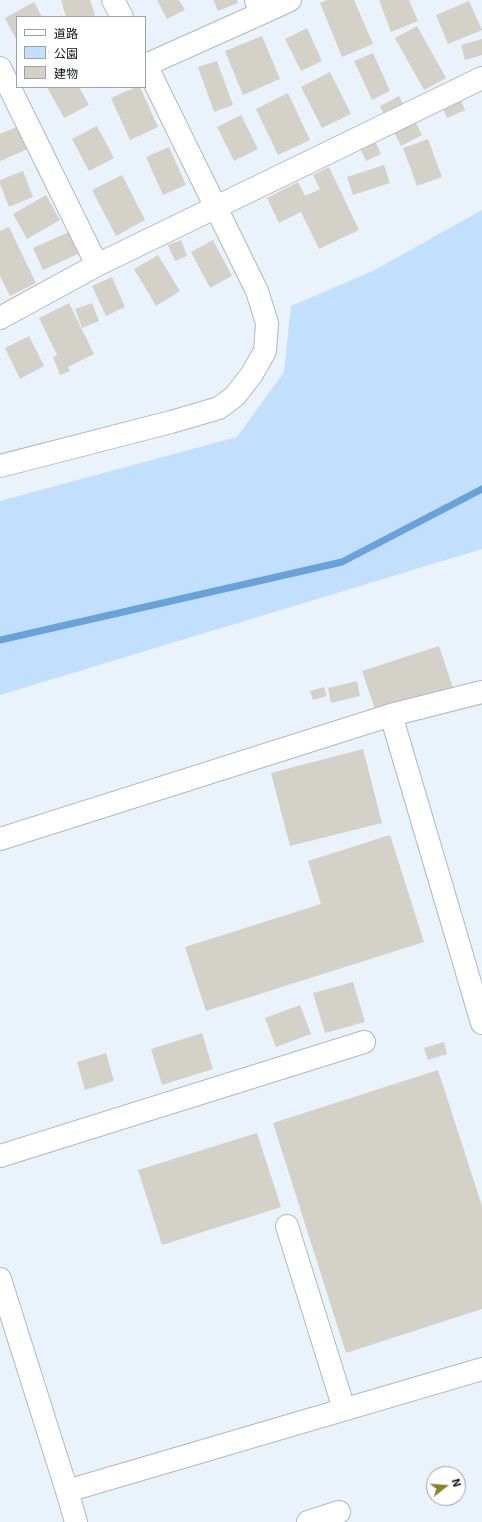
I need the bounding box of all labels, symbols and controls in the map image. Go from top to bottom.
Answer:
legend [16,16,146,88]
text: 道路 [54,26,78,40]
text: 公園 [54,46,78,60]
text: 建物 [54,66,78,80]
north arrow [426,1466,466,1506]
text: N [450,1477,464,1488]

